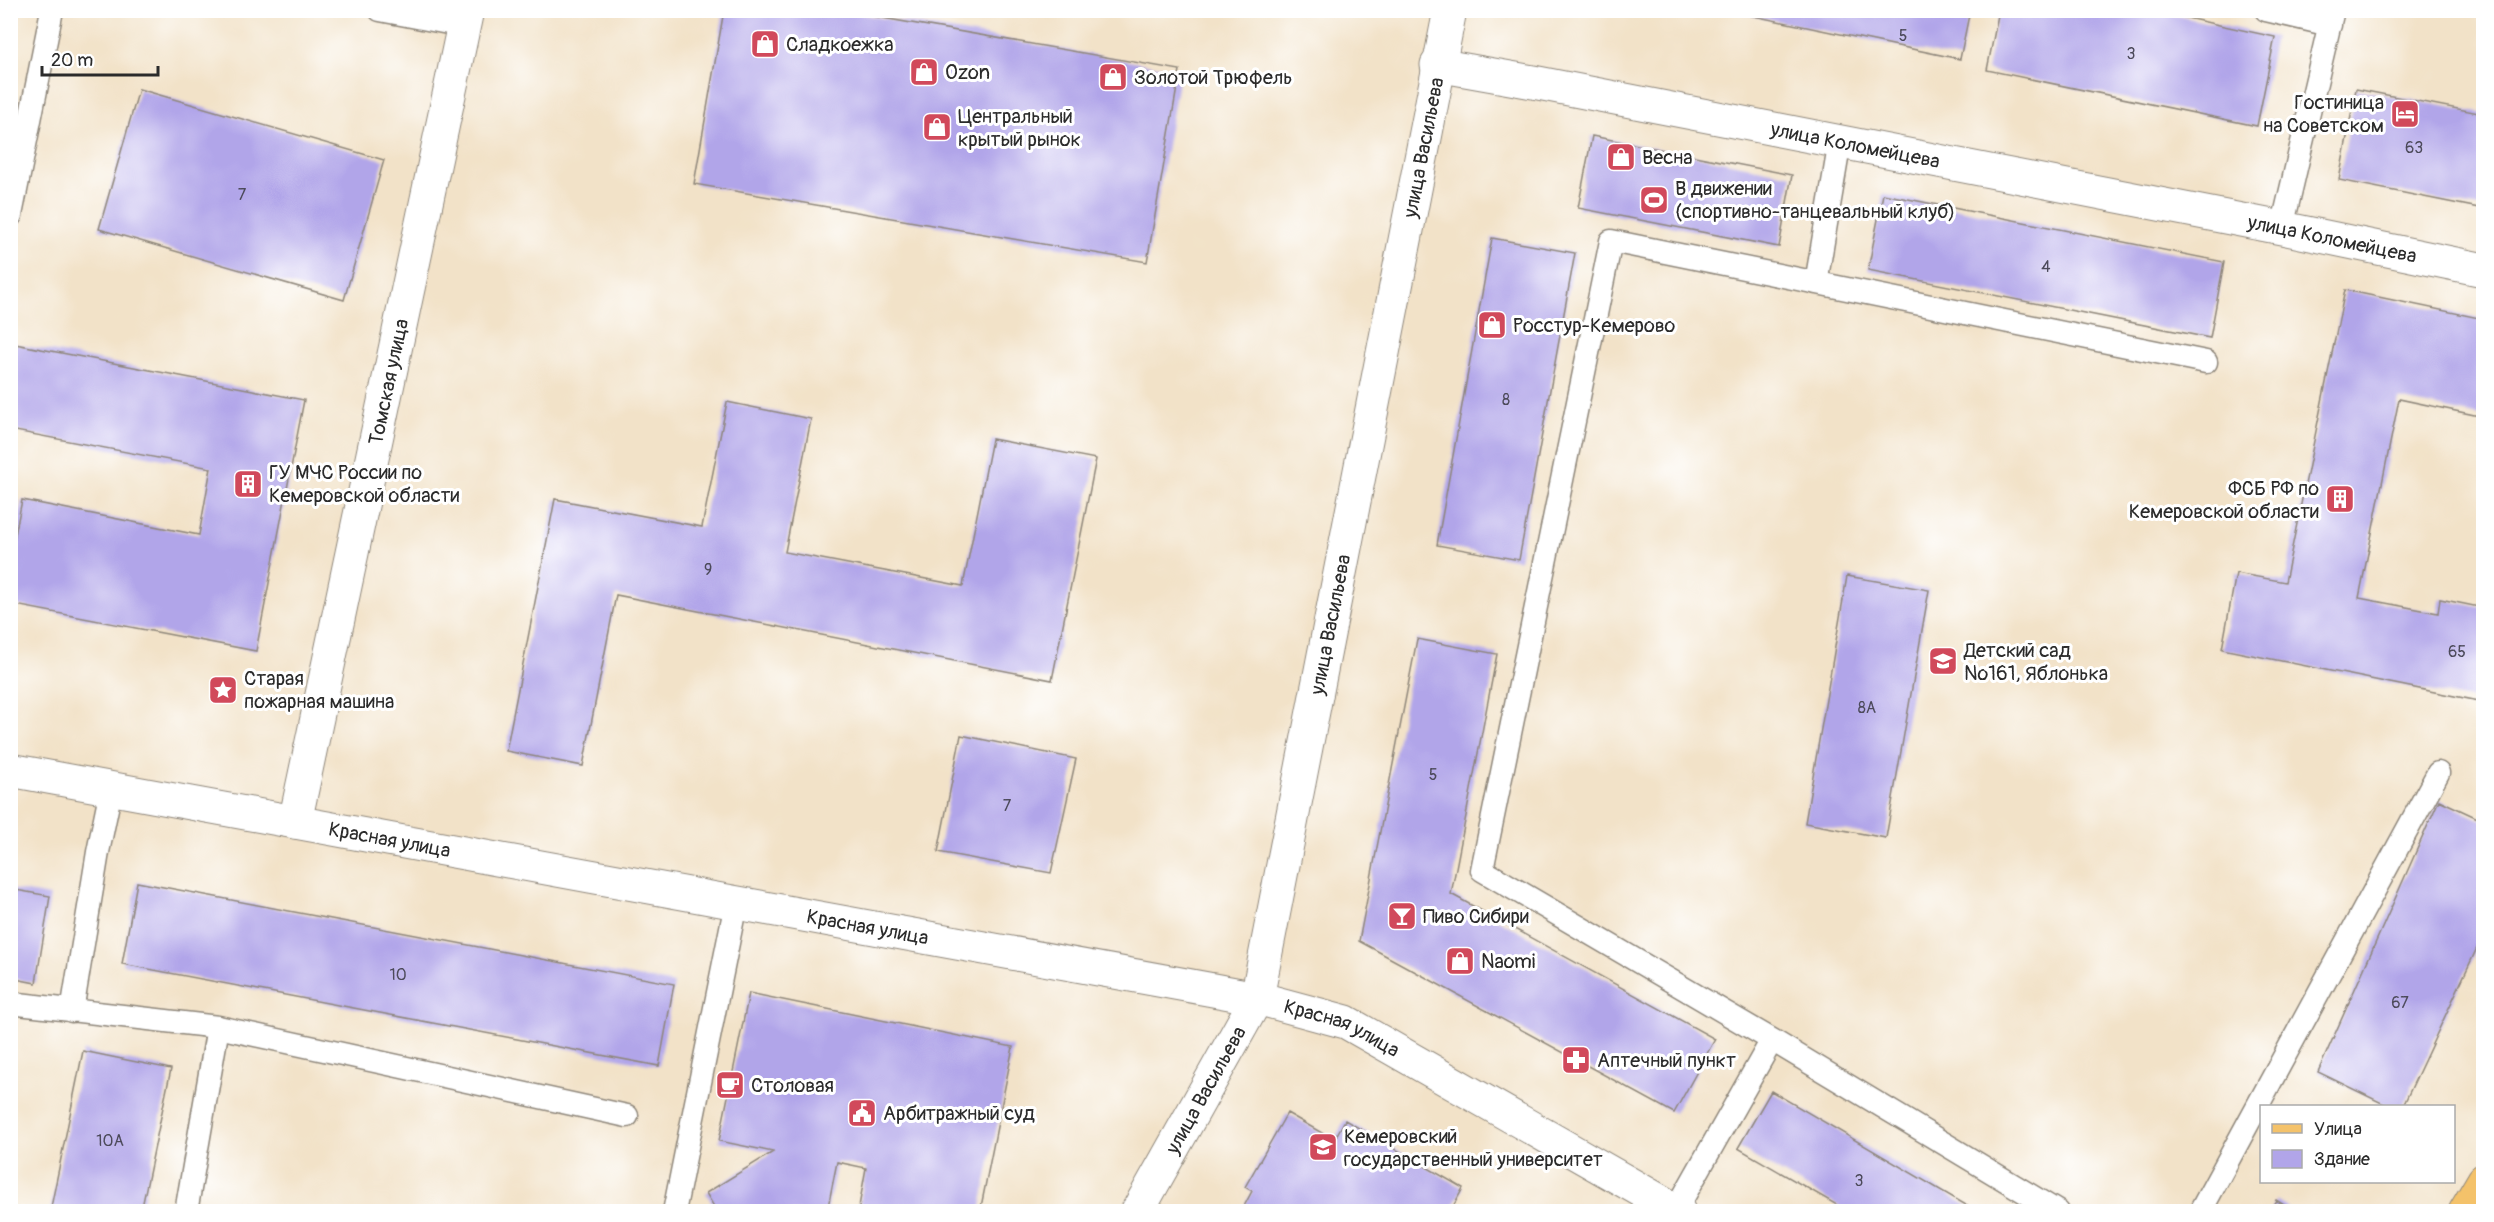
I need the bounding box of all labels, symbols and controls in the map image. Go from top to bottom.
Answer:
house number: 5 [1899,26,1907,46]
shop icon: Сладкоежка [749,28,781,60]
place label: Сладкоежка [786,32,894,57]
scale bar [42,39,158,77]
house number: 3 [2127,44,2136,64]
text: 20 m [51,49,93,72]
shop icon: Ozon [908,56,940,88]
place label: Ozon [945,60,990,85]
shop icon: Золотой Трюфель [1097,61,1129,93]
place label: Золотой Трюфель [1134,65,1293,90]
street label: улица Васильева [1398,75,1450,221]
place label: Гостиница на Советском [2263,90,2384,138]
hotel icon: Гостиница на Советском [2389,98,2421,130]
place label: Центральный крытый рынок [958,104,1081,152]
shop icon: Центральный крытый рынок [921,111,953,143]
street label: улица Коломейцева [1768,116,1942,174]
house number: 63 [2405,138,2423,158]
shop icon: Весна [1605,141,1637,173]
place label: Весна [1642,145,1693,170]
place label: В движении (спортивно-танцевальный клуб) [1675,176,1955,224]
sports icon: В движении (спортивно-танцевальный клуб) [1638,184,1670,216]
house number: 7 [238,185,247,205]
street label: улица Коломейцева [2245,209,2419,269]
house number: 4 [2041,257,2051,277]
shop icon: Росстур-Кемерово [1476,309,1508,341]
place label: Росстур-Кемерово [1513,313,1676,338]
street label: Томская улица [363,316,414,447]
house number: 8 [1502,390,1510,410]
place label: ГУ МЧС России по Кемеровской области [269,460,459,508]
building icon: ГУ МЧС России по Кемеровской области [232,468,264,500]
place label: ФСБ РФ по Кемеровской области [2129,476,2319,524]
building icon: ФСБ РФ по Кемеровской области [2324,483,2356,515]
street label: улица Васильева [1304,552,1356,698]
house number: 9 [704,560,712,580]
place label: Детский сад №161, Яблонька [1963,638,2108,686]
house number: 65 [2448,642,2466,662]
school or university icon: Детский сад №161, Яблонька [1927,645,1959,677]
place label: Старая пожарная машина [244,666,394,714]
place icon: Старая пожарная машина [207,674,239,706]
house number: 8А [1858,698,1876,718]
house number: 5 [1429,765,1437,785]
house number: 7 [1003,796,1012,816]
street label: Красная улица [327,817,453,863]
bar icon: Пиво Сибири [1386,900,1418,932]
street label: Красная улица [805,904,931,951]
place label: Пиво Сибири [1423,904,1529,929]
shop icon: Naomi [1444,945,1476,977]
place label: Naomi [1481,949,1535,974]
house number: 10 [389,965,407,985]
house number: 67 [2391,993,2409,1013]
street label: Красная улица [1281,994,1404,1063]
street label: улица Васильева [1160,1022,1252,1159]
pharmacy icon: Аптечный пункт [1560,1044,1592,1076]
place label: Аптечный пункт [1597,1048,1736,1073]
cafe icon: Столовая [714,1069,746,1101]
place label: Столовая [751,1073,834,1098]
public building icon: Арбитражный суд [846,1097,878,1129]
place label: Арбитражный суд [883,1101,1035,1126]
legend [2260,1105,2455,1183]
text: Улица [2314,1118,2362,1141]
place label: Кемеровский государственный университет [1344,1124,1603,1172]
house number: 10А [96,1131,124,1151]
school or university icon: Кемеровский государственный университет [1307,1131,1339,1163]
text: Здание [2314,1148,2370,1171]
house number: 3 [1855,1171,1864,1191]

